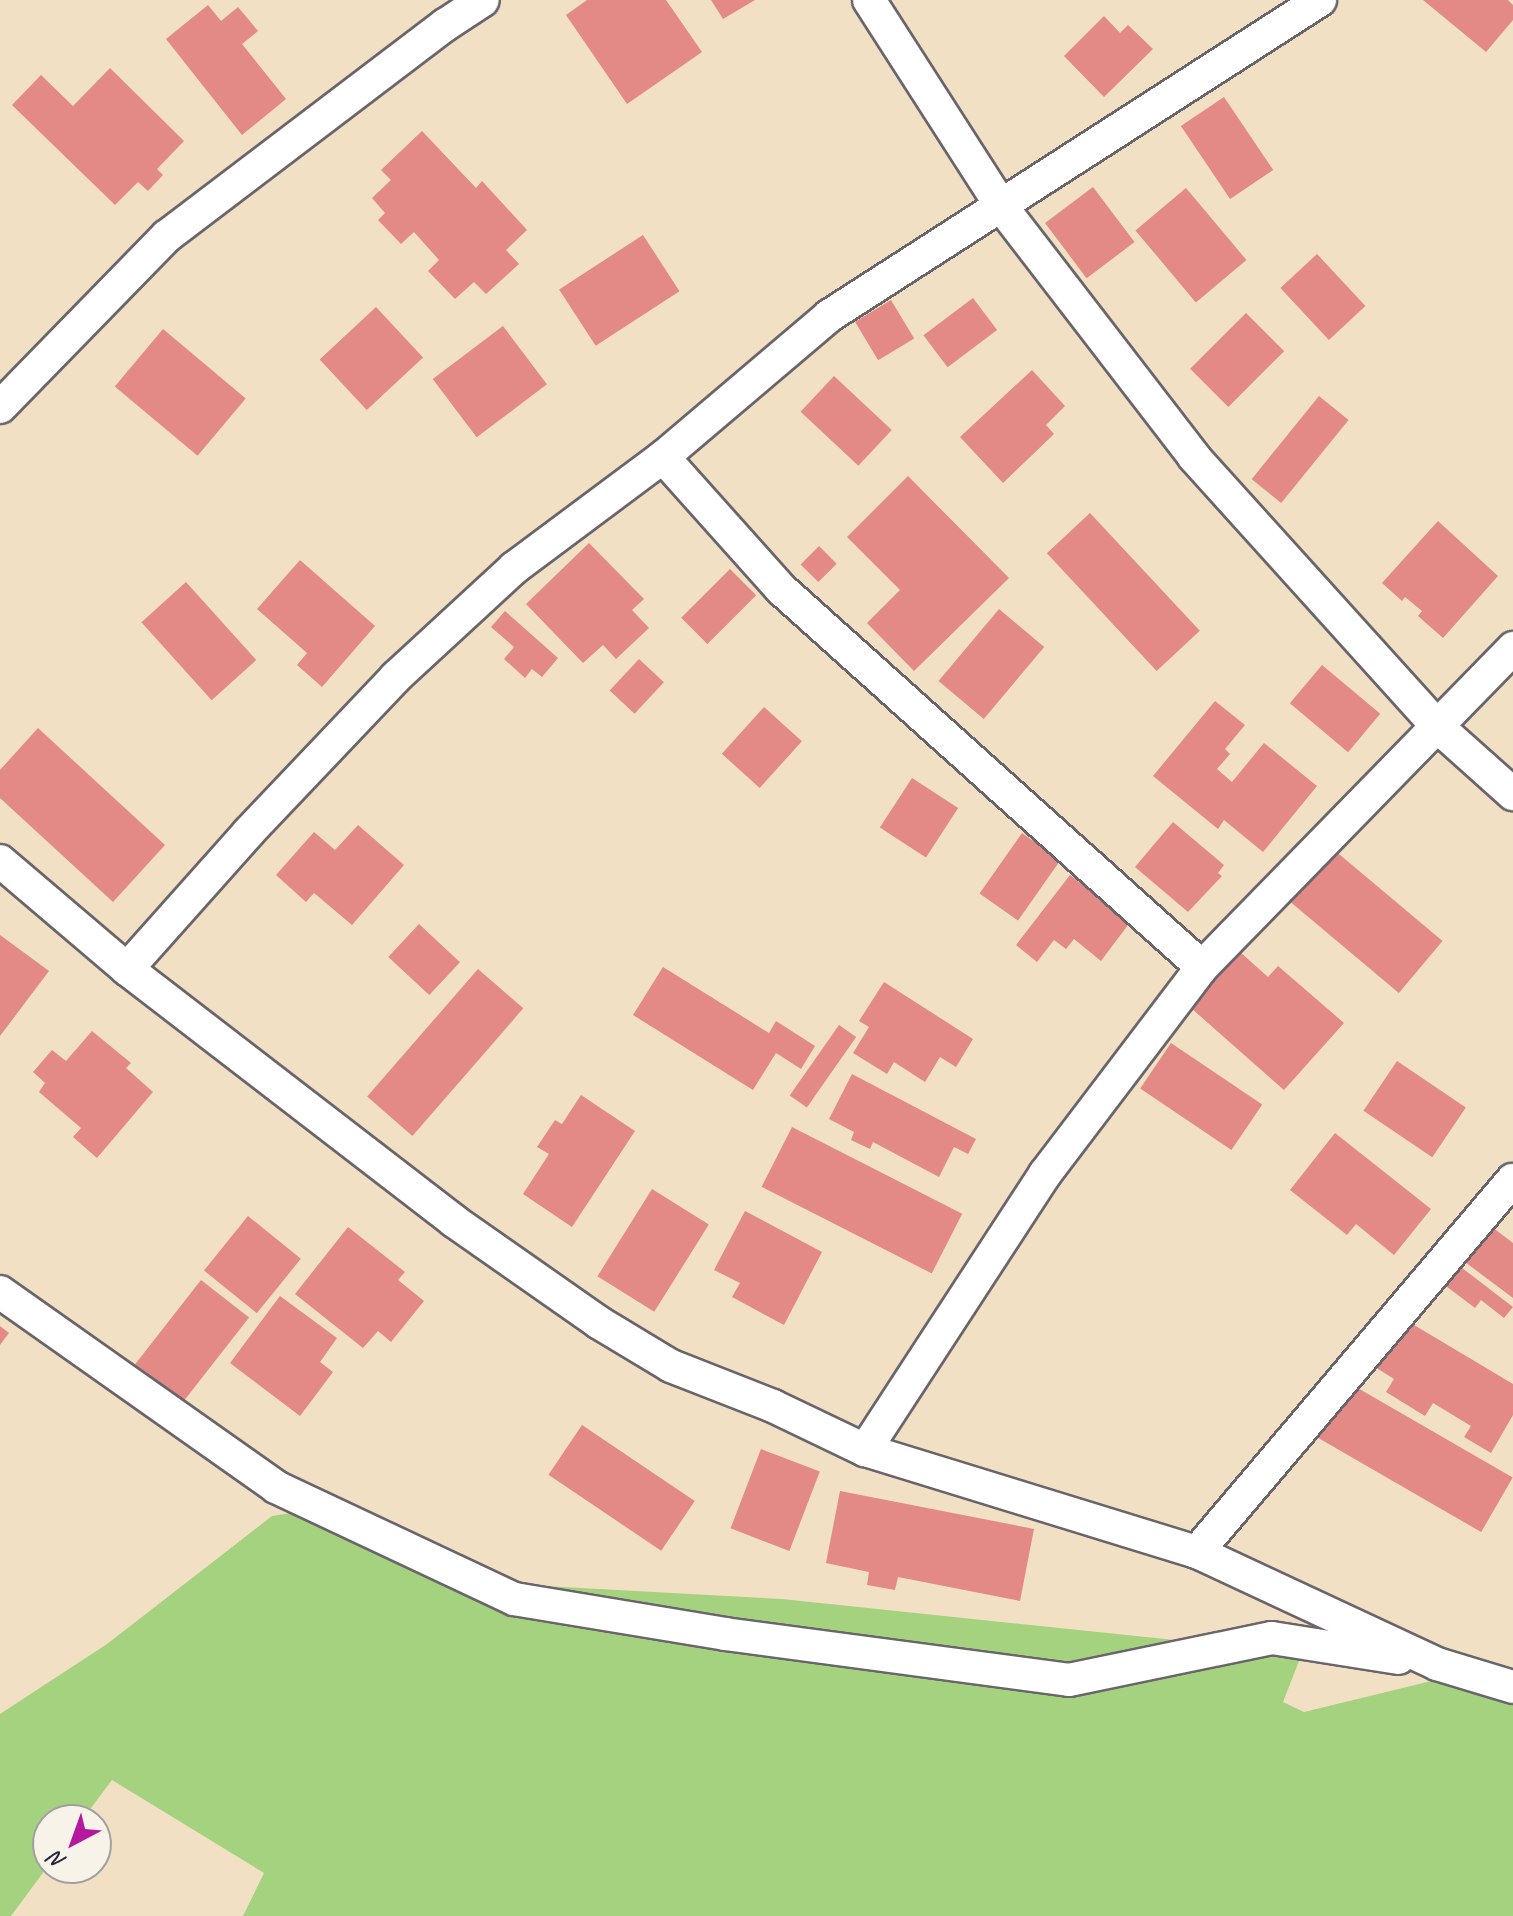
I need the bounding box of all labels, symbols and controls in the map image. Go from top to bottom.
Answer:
north arrow [32,1804,112,1884]
text: N [43,1846,72,1876]

